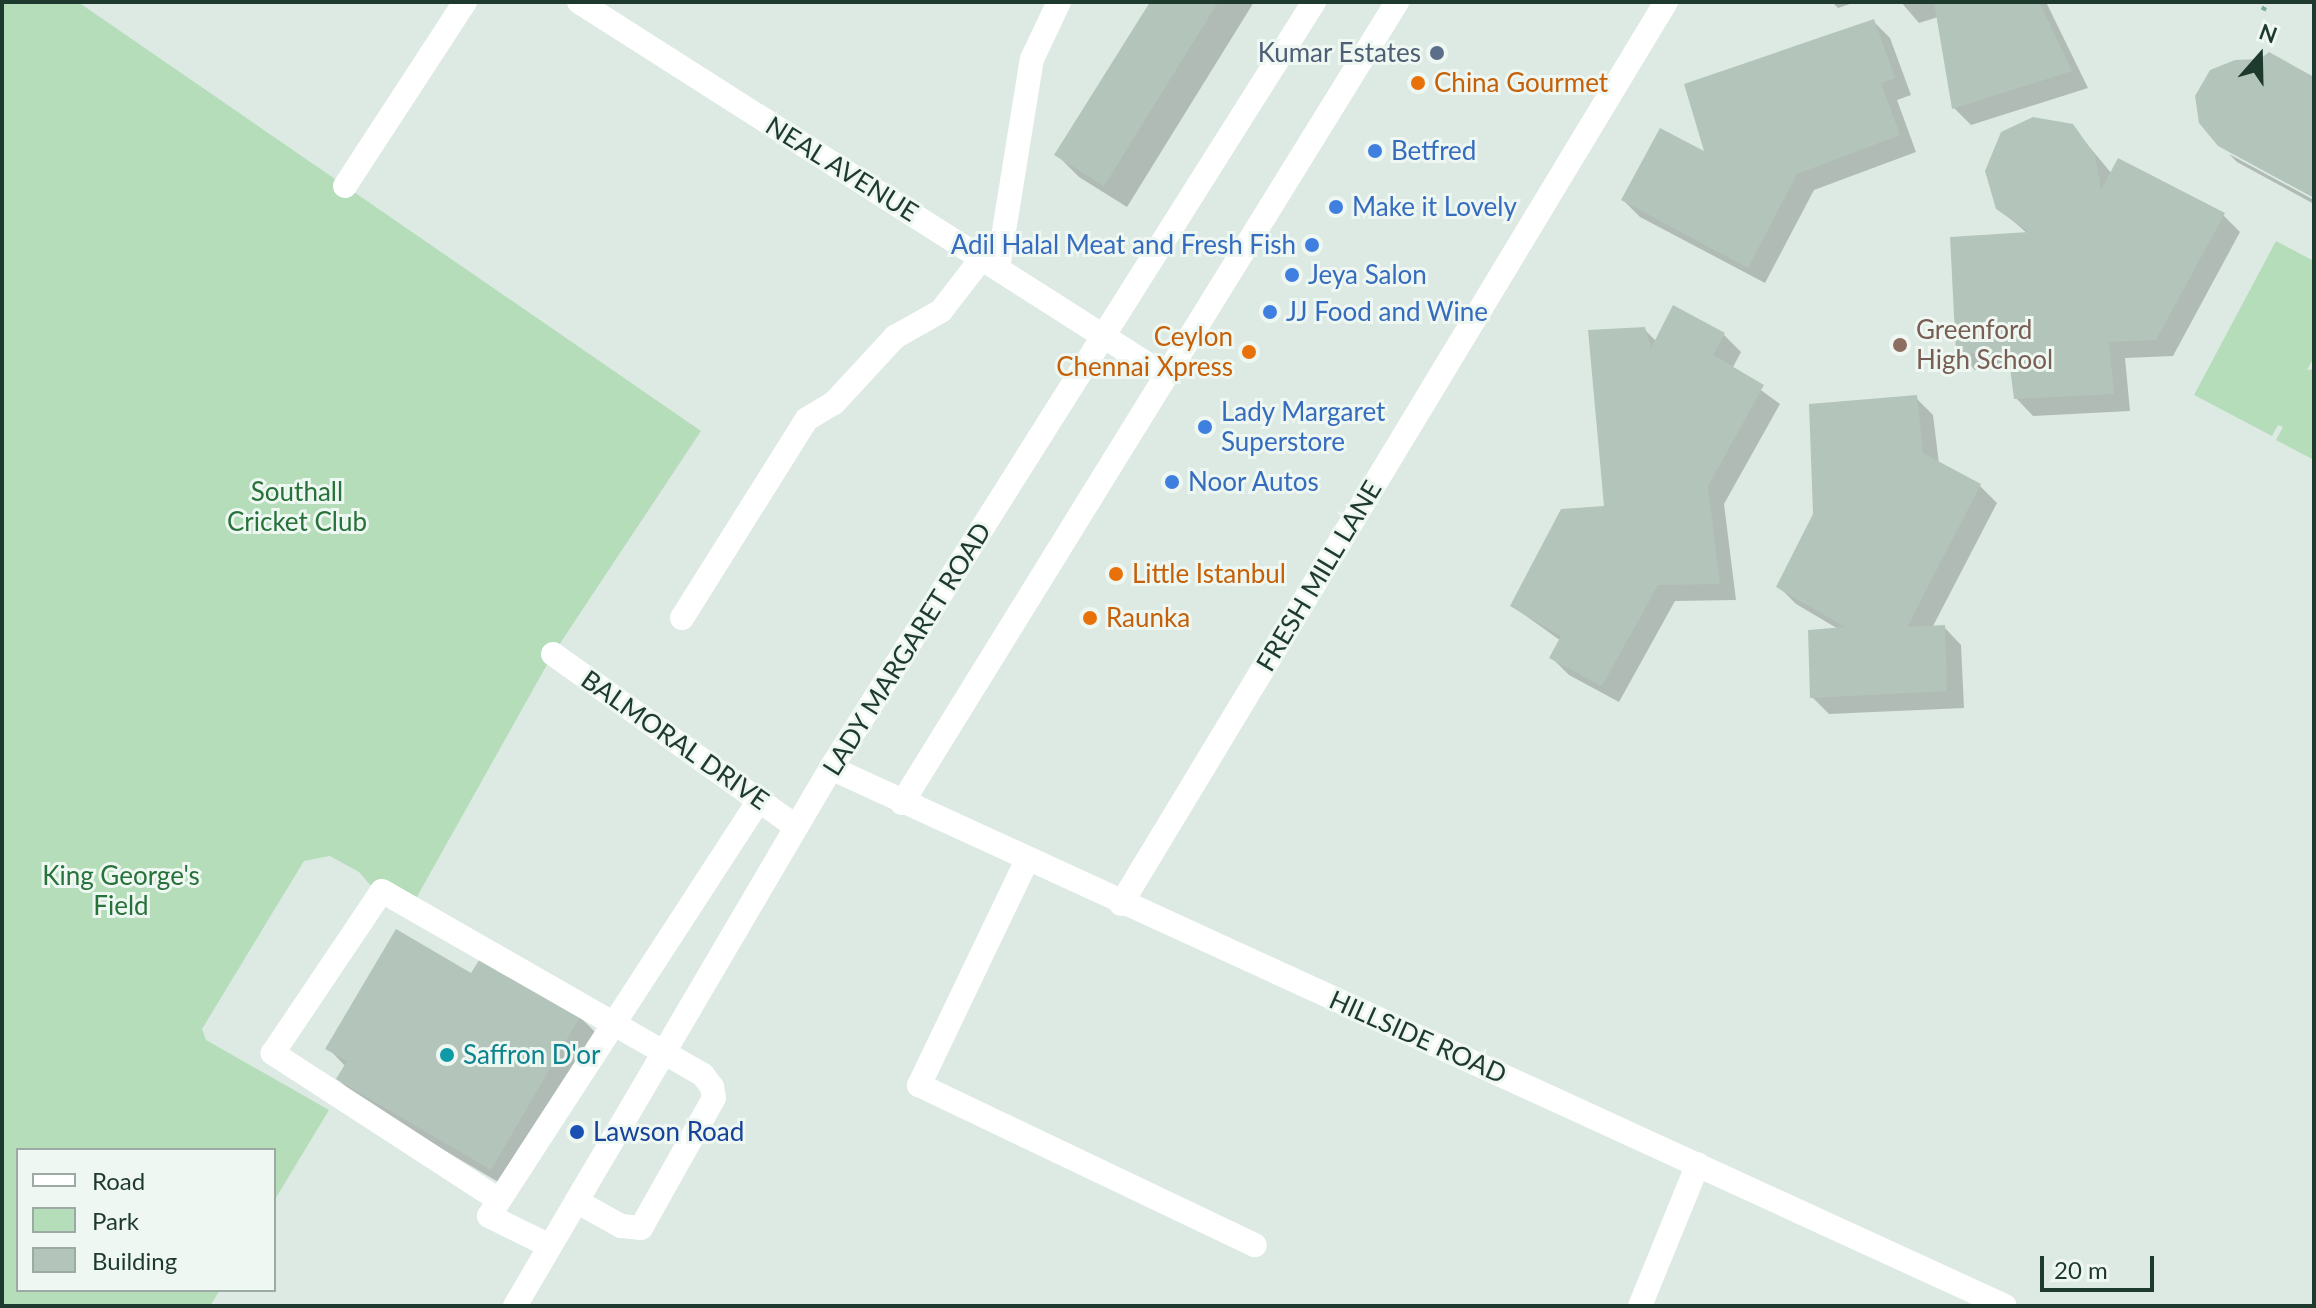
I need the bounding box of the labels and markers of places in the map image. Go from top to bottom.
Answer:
place label: Kumar Estates [1257,37,1421,69]
marker: Kumar Estates [1428,44,1446,62]
place label: China Gourmet [1434,67,1608,99]
marker: China Gourmet [1409,74,1427,92]
place label: Betfred [1391,135,1476,167]
marker: Betfred [1366,142,1384,160]
place label: Make it Lovely [1352,191,1517,223]
marker: Make it Lovely [1327,198,1345,216]
place label: Adil Halal Meat and Fresh Fish [951,229,1296,261]
marker: Adil Halal Meat and Fresh Fish [1303,236,1321,254]
place label: Jeya Salon [1308,259,1427,291]
marker: Jeya Salon [1283,266,1301,284]
place label: JJ Food and Wine [1286,296,1488,328]
marker: JJ Food and Wine [1261,303,1279,321]
place label: Greenford High School [1916,314,2053,376]
place label: Ceylon Chennai Xpress [1056,321,1233,382]
marker: Greenford High School [1891,336,1909,354]
marker: Ceylon Chennai Xpress [1240,343,1258,361]
place label: Lady Margaret Superstore [1221,396,1386,458]
marker: Lady Margaret Superstore [1196,418,1214,436]
place label: Noor Autos [1188,466,1320,498]
marker: Noor Autos [1163,473,1181,491]
place label: Little Istanbul [1132,558,1286,590]
marker: Little Istanbul [1107,565,1125,583]
place label: Raunka [1106,602,1190,634]
marker: Raunka [1081,609,1099,627]
place label: Saffron D'or [463,1039,601,1071]
marker: Saffron D'or [438,1046,456,1064]
place label: Lawson Road [593,1116,744,1148]
marker: Lawson Road [568,1123,586,1141]

